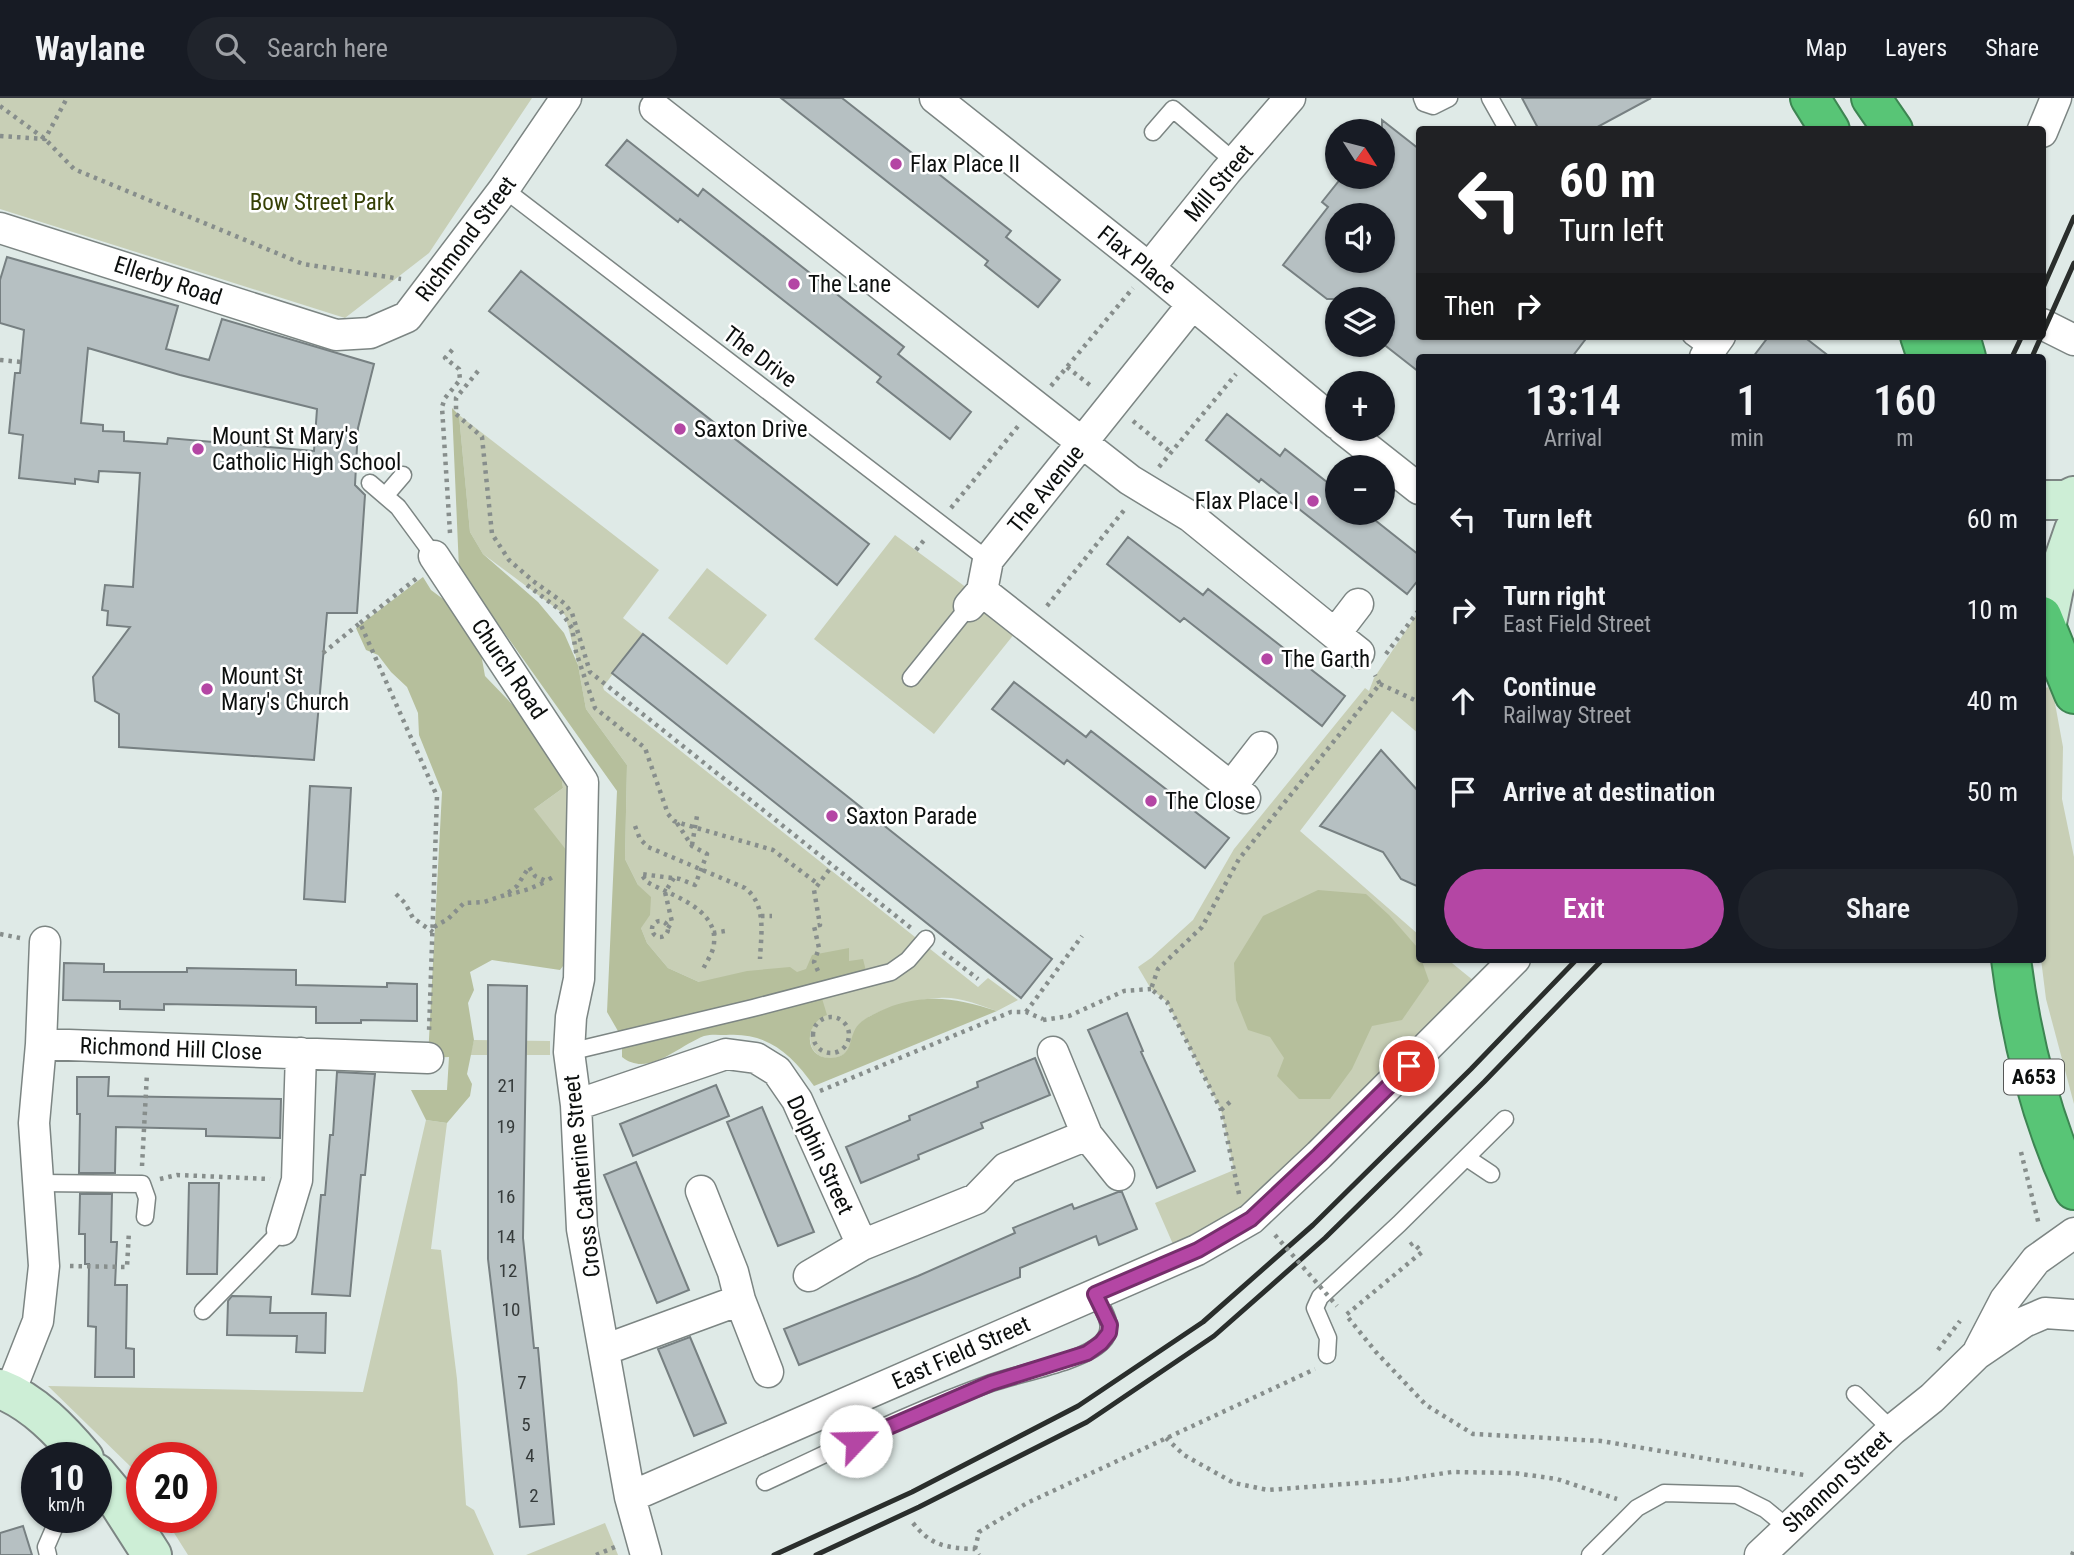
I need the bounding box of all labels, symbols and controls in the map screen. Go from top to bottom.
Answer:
search box [187,17,677,80]
text: Waylane [35,29,145,68]
icon: search [211,29,249,67]
text: Search here [267,33,388,63]
text: Map [1806,34,1847,62]
text: Layers [1885,34,1947,62]
text: Share [1985,34,2039,62]
north arrow [1325,119,1395,189]
map controls [1325,119,1395,525]
street label: Mill Street [1179,139,1259,227]
place label: Flax Place II [910,151,1020,178]
text: 60 m [1559,152,1656,209]
icon: left [1444,154,1535,245]
marker: Flax Place II [888,156,904,172]
street label: Richmond Street [410,171,522,307]
park label: Bow Street Park [250,189,395,216]
button: sound [1325,203,1395,273]
text: Turn left [1559,211,1664,249]
street label: Flax Place [1092,220,1182,300]
street label: Ellerby Road [111,251,225,311]
place label: The Lane [808,271,891,298]
marker: The Lane [786,276,802,292]
button: layers [1325,287,1395,357]
icon: right [1509,287,1547,325]
text: Then [1444,291,1495,321]
street label: The Drive [718,321,802,393]
button: + [1325,371,1395,441]
text: 13:14 [1525,376,1621,425]
text: 1 [1737,376,1758,425]
text: 160 [1873,376,1937,425]
place label: Saxton Drive [694,416,807,443]
marker: Saxton Drive [672,421,688,437]
place label: Mount St Mary's Catholic High School [212,423,401,476]
text: Arrival [1544,425,1602,452]
text: min [1730,425,1764,452]
text: m [1896,425,1914,452]
street label: The Avenue [1002,440,1090,538]
marker: Mount St Mary's Catholic High School [190,441,206,457]
button: − [1325,455,1395,525]
place label: Flax Place I [1195,488,1299,515]
marker: Flax Place I [1305,493,1321,509]
icon: left [1444,500,1482,538]
text: Turn left [1503,504,1592,534]
text: 60 m [1967,504,2018,534]
text: Turn right [1503,581,1605,611]
icon: right [1444,591,1482,629]
text: 10 m [1967,595,2018,625]
text: East Field Street [1503,611,1651,638]
street label: Church Road [466,614,552,724]
place label: The Garth [1281,646,1370,673]
marker: The Garth [1259,651,1275,667]
place label: Mount St Mary's Church [221,663,349,716]
text: Continue [1503,672,1596,702]
marker: Mount St Mary's Church [199,681,215,697]
icon: ahead [1444,682,1482,720]
text: 40 m [1967,686,2018,716]
text: Railway Street [1503,702,1631,729]
icon: arrive [1444,773,1482,811]
text: Arrive at destination [1503,777,1715,807]
text: 50 m [1967,777,2018,807]
place label: The Close [1165,788,1255,815]
marker: The Close [1143,793,1159,809]
place label: Saxton Parade [846,803,977,830]
marker: Saxton Parade [824,808,840,824]
button: Exit [1444,869,1724,949]
button: Share [1738,869,2018,949]
street label: Richmond Hill Close [79,1032,263,1066]
pin [1379,1036,1439,1096]
icon: arrive [1390,1047,1428,1085]
road number: A653 [2004,1060,2064,1094]
street label: Cross Catherine Street [558,1073,606,1279]
house number: 21 [498,1074,516,1097]
street label: Dolphin Street [781,1091,859,1219]
house number: 19 [497,1115,515,1138]
house number: 16 [497,1185,515,1208]
house number: 14 [497,1225,515,1248]
house number: 12 [499,1259,517,1282]
house number: 10 [502,1298,520,1321]
street label: East Field Street [888,1311,1034,1395]
house number: 7 [517,1371,527,1394]
position arrow [819,1404,893,1478]
house number: 5 [521,1413,531,1436]
street label: Shannon Street [1777,1425,1897,1539]
speed limit sign: 20 [126,1442,217,1533]
house number: 4 [525,1444,535,1467]
text: 10 [49,1458,84,1499]
house number: 2 [529,1484,539,1507]
text: km/h [48,1494,85,1515]

